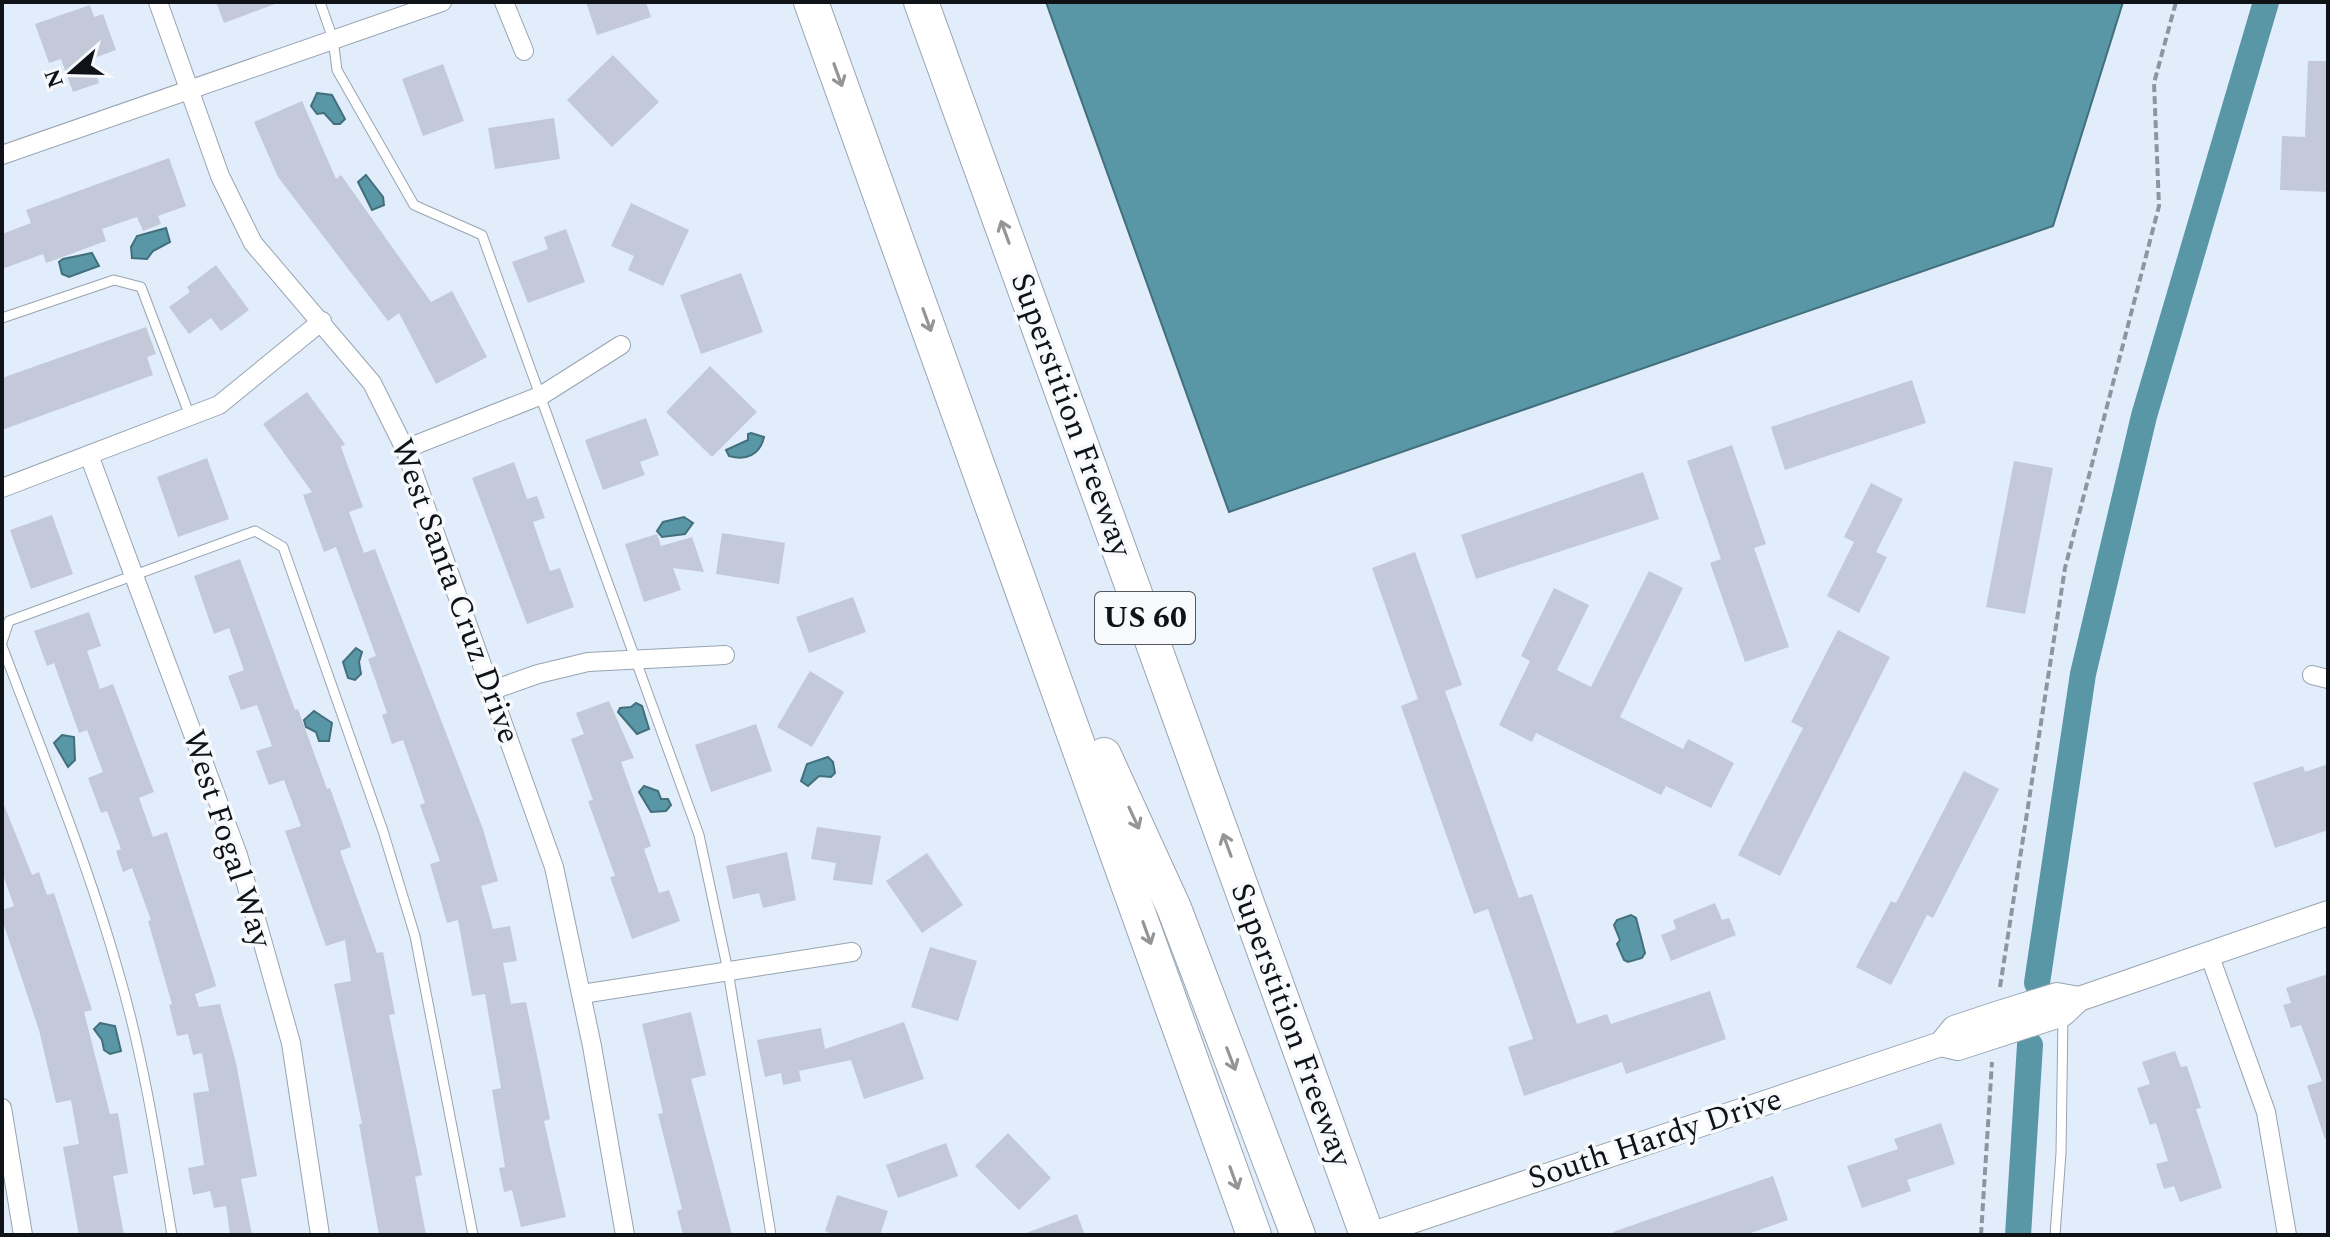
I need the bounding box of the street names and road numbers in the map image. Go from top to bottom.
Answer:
street label: Superstition Freeway [997,266,1146,565]
street label: West Santa Cruz Drive [377,431,533,751]
road number: US 60 [1095,592,1195,644]
street label: West Fogal Way [169,724,286,956]
street label: Superstition Freeway [1217,876,1366,1175]
street label: South Hardy Drive [1522,1075,1788,1203]

